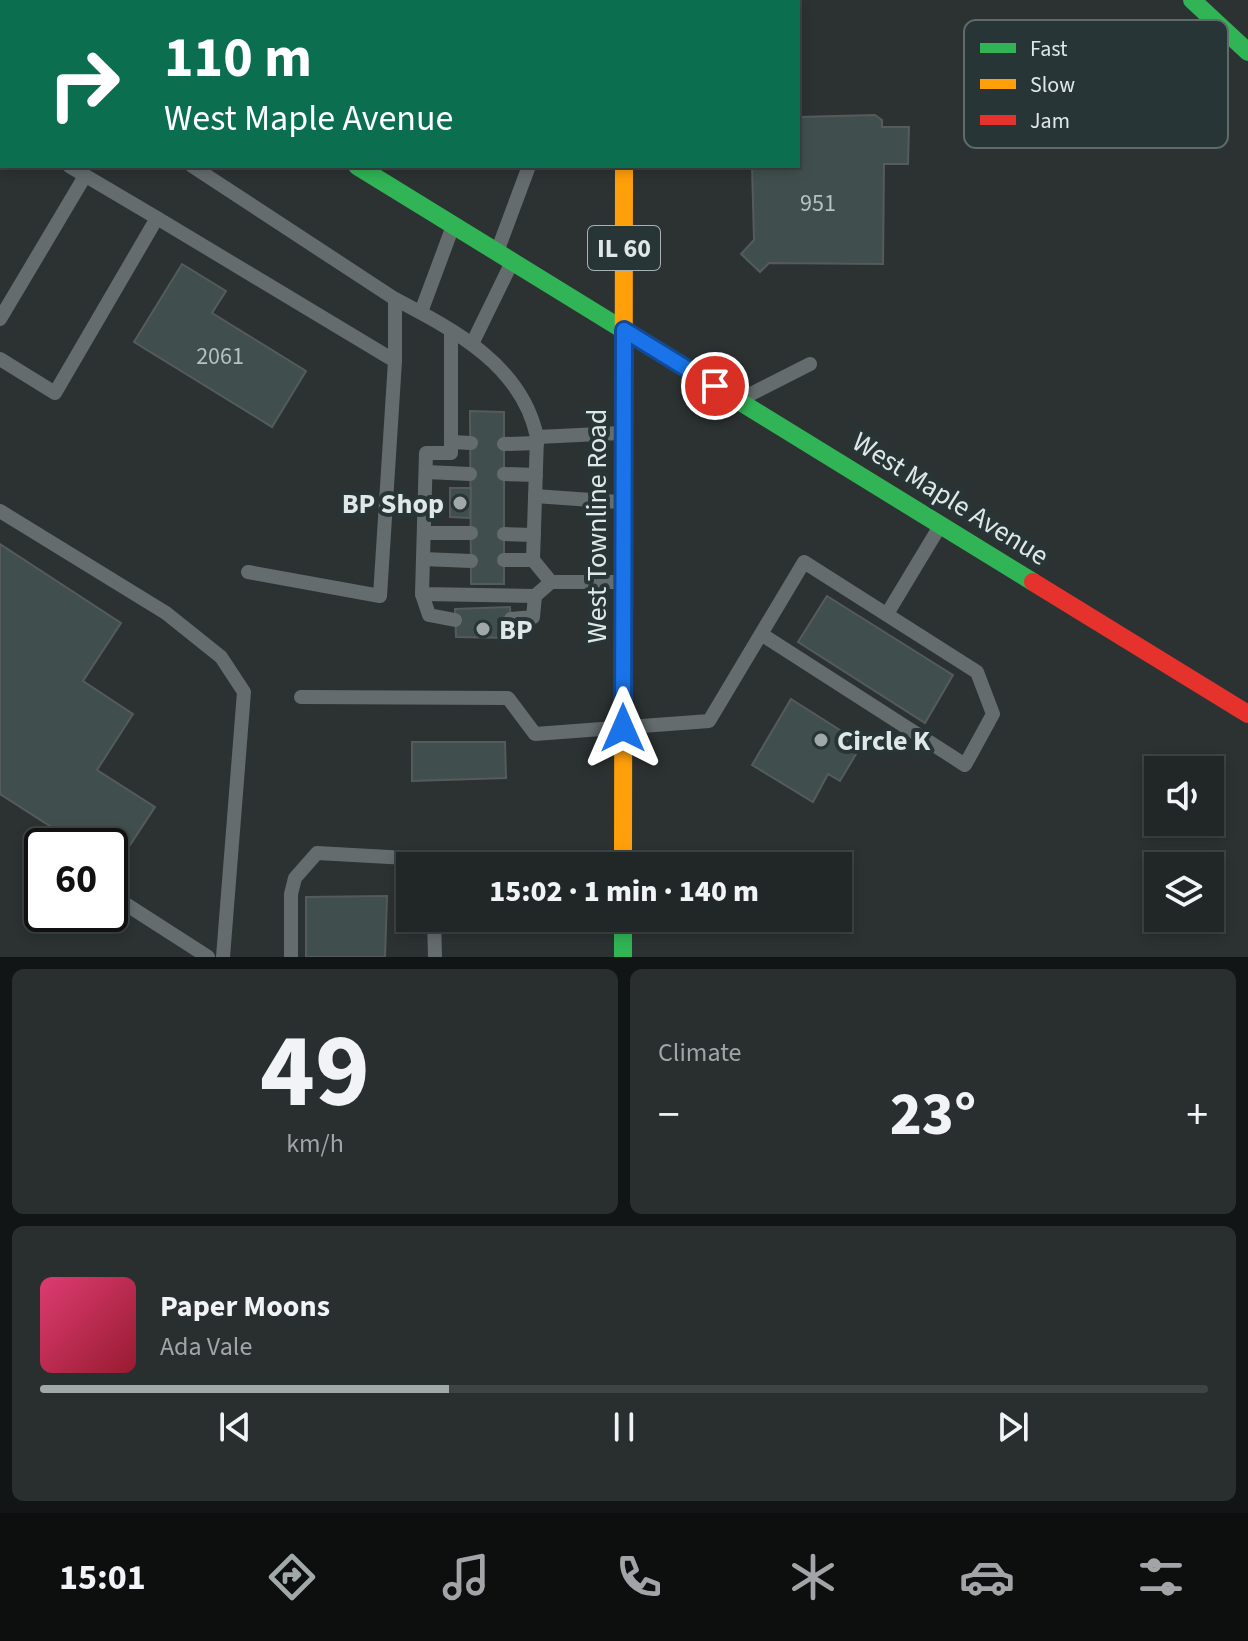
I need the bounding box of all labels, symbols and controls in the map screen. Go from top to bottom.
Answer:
text: 110 m [164,19,312,98]
legend [964,20,1228,148]
icon: right [32,32,136,136]
text: Fast [1030,33,1068,65]
text: Slow [1030,69,1075,101]
text: West Maple Avenue [164,93,453,144]
text: Jam [1030,105,1070,137]
house number: 951 [800,186,836,221]
road number: IL 60 [588,226,660,270]
house number: 2061 [196,339,244,374]
pin [681,352,749,420]
icon: arrive [693,364,737,408]
street label: West Townline Road [577,409,617,643]
street label: West Maple Avenue [844,422,1057,575]
place label: BP Shop [342,484,444,524]
marker: BP Shop [451,494,469,512]
place label: BP [499,610,533,650]
marker: BP [474,620,492,638]
position arrow [581,686,665,770]
place label: Circle K [837,721,931,761]
marker: Circle K [812,731,830,749]
map controls [1144,756,1224,932]
button: sound [1144,756,1224,836]
speed limit sign: 60 [24,828,128,932]
button: layers [1144,852,1224,932]
text: 15:02 · 1 min · 140 m [489,870,759,913]
text: 49 [260,999,370,1147]
text: Climate [658,1034,742,1071]
text: 23° [890,1073,976,1158]
text: − [658,1084,680,1147]
text: + [1186,1084,1208,1147]
text: km/h [286,1125,344,1162]
text: Paper Moons [160,1285,330,1328]
text: Ada Vale [160,1328,252,1365]
icon: previous [213,1405,257,1449]
icon: pause [602,1405,646,1449]
icon: next [991,1405,1035,1449]
icon: directions [264,1549,320,1605]
icon: music [438,1549,494,1605]
icon: phone [611,1549,667,1605]
icon: climate [785,1549,841,1605]
icon: car [959,1549,1015,1605]
icon: filters [1133,1549,1189,1605]
text: 15:01 [59,1552,146,1603]

